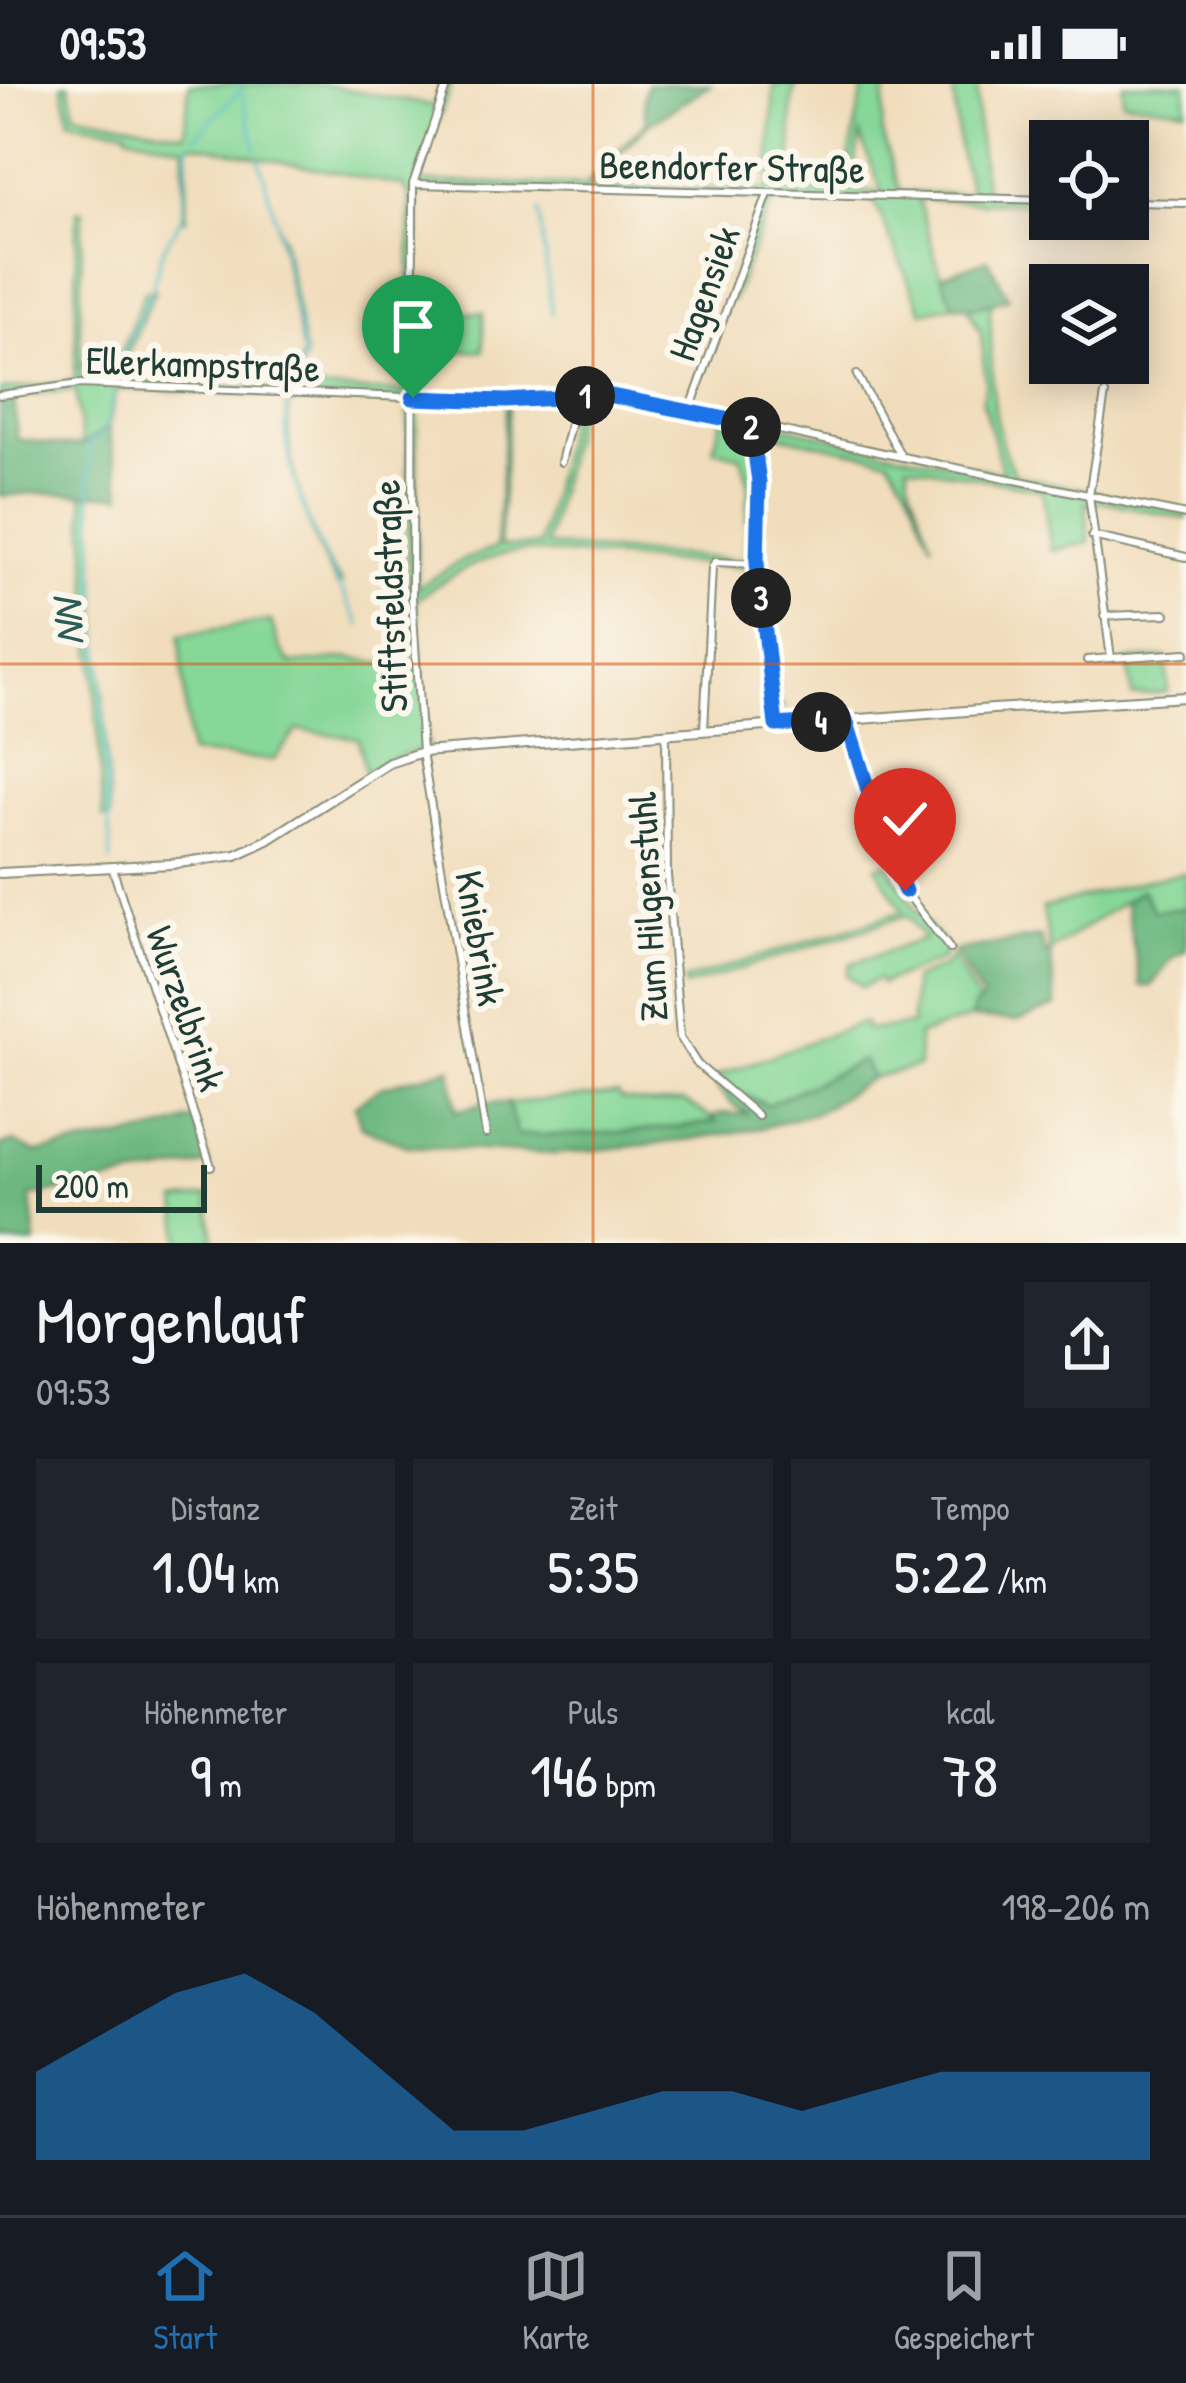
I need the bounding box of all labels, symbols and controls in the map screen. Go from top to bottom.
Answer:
text: 09:53 [60,12,146,73]
map controls [1029,120,1149,384]
button: locate [1029,120,1149,240]
street label: Beendorfer Straße [599,137,865,195]
street label: Hagensiek [654,218,752,368]
button: layers [1029,264,1149,384]
pin [362,275,464,398]
icon: arrive [380,293,446,359]
street label: Ellerkampstraße [85,332,321,394]
pin: 1 [555,366,615,426]
text: 1 [579,374,591,418]
pin: 2 [721,397,781,457]
text: 2 [743,405,759,449]
street label: Stiftsfeldstraße [358,479,420,713]
pin: 3 [731,568,791,628]
text: 3 [754,576,768,620]
water label: NN [37,594,97,647]
pin: 4 [791,692,851,752]
text: 4 [815,700,827,744]
pin [854,768,956,891]
icon: check [872,786,938,852]
street label: Zum Hilgenstuhl [614,790,679,1023]
street label: Kniebrink [443,866,519,1010]
street label: Wurzelbrink [134,919,240,1097]
scale bar [36,1159,207,1212]
text: 200 m [54,1164,129,1208]
text: Morgenlauf [36,1274,306,1364]
button: share [1024,1282,1150,1408]
text: 09:53 [36,1364,111,1417]
text: Distanz [171,1486,260,1530]
text: Zeit [569,1486,617,1530]
text: Tempo [931,1486,1010,1530]
text: 1.04 [152,1530,236,1612]
text: 5:35 [547,1530,639,1612]
text: 5:22 [894,1530,989,1612]
text: km [236,1559,280,1603]
text: /km [989,1559,1047,1603]
text: Höhenmeter [144,1690,287,1734]
text: Puls [568,1690,618,1734]
text: kcal [946,1690,994,1734]
text: 9 [190,1734,212,1816]
text: 146 [530,1734,598,1816]
text: 78 [942,1734,998,1816]
text: m [212,1763,242,1807]
text: bpm [598,1763,656,1807]
text: Höhenmeter [36,1879,206,1932]
text: 198–206 m [1001,1879,1150,1932]
tab: Start [152,2243,218,2359]
tab: Karte [522,2243,590,2359]
tab: Gespeichert [894,2243,1034,2359]

